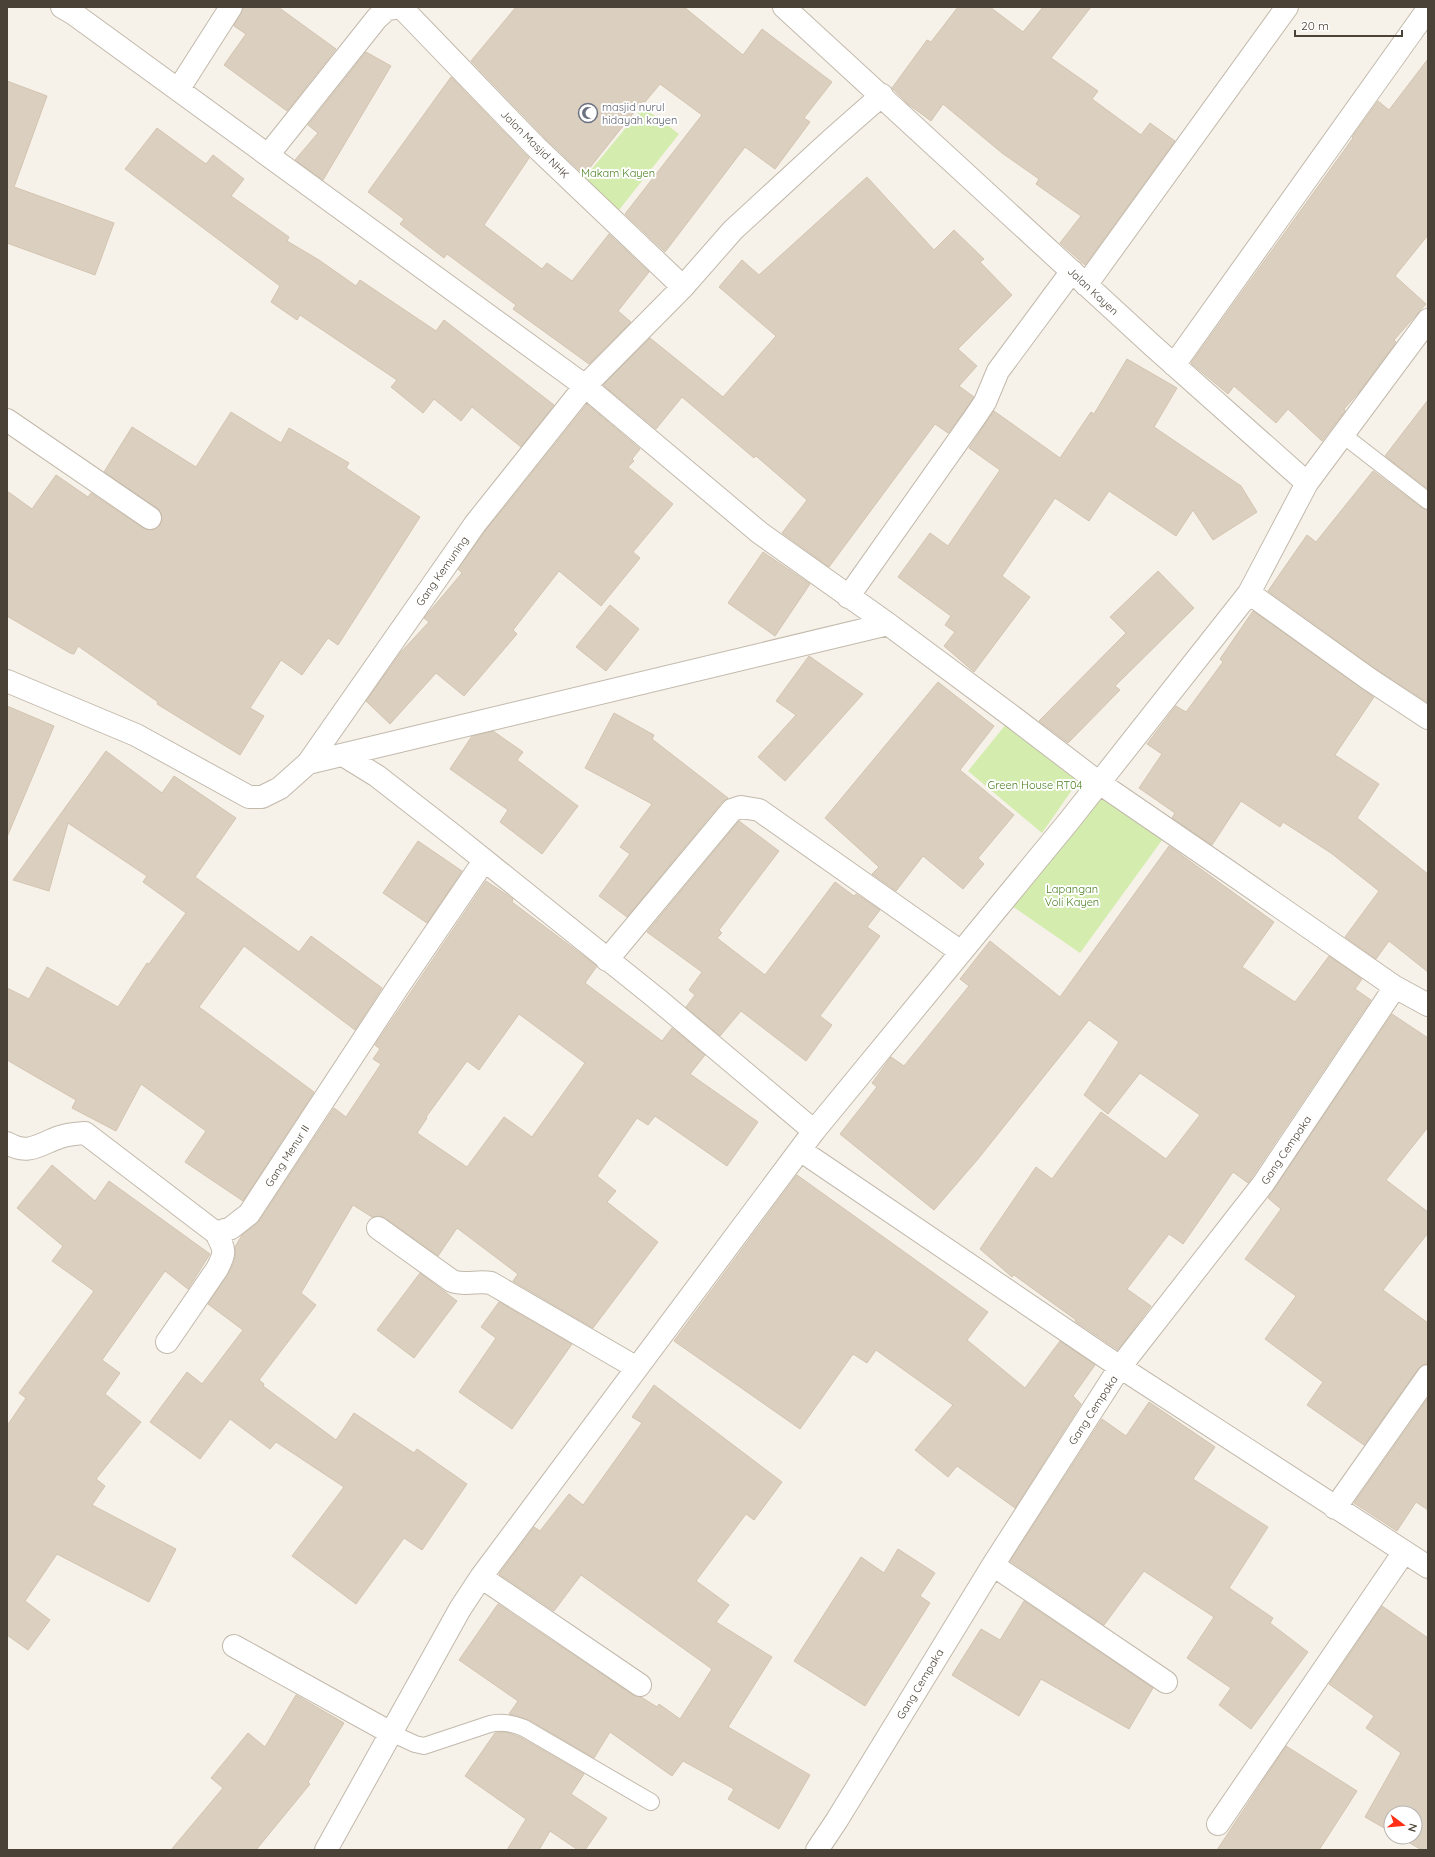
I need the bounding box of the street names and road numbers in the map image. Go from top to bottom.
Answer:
street label: Jalan Masjid NHK [498,107,572,181]
street label: Jalan Kayen [1065,264,1121,318]
street label: Gang Kemuning [413,533,471,609]
street label: Gang Cempaka [1258,1113,1314,1187]
street label: Gang Menur II [262,1122,312,1190]
street label: Gang Cempaka [1065,1373,1121,1447]
street label: Gang Cempaka [893,1646,947,1722]

